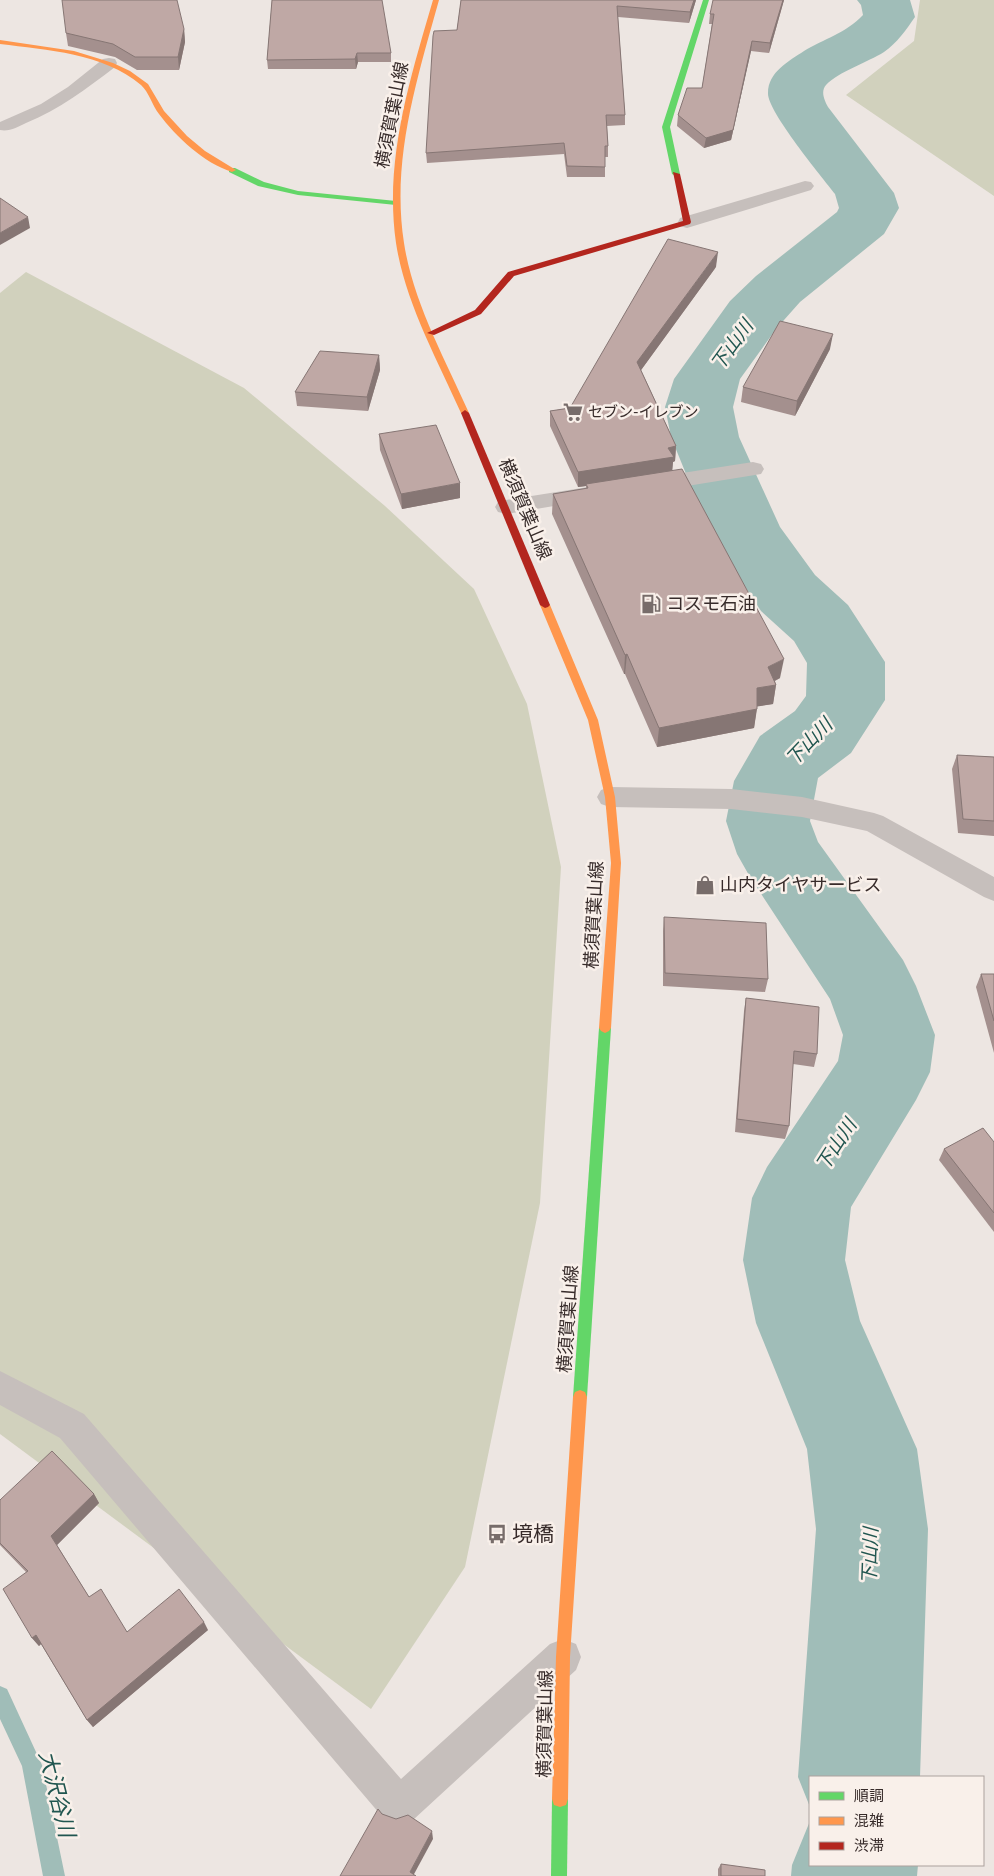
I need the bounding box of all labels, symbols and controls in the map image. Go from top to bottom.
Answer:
street label: 横須賀葉山線 [371,60,413,170]
water label: 下山川 [706,314,759,375]
supermarket icon: セブン-イレブン [562,401,584,423]
place label: セブン-イレブン [588,403,699,421]
street label: 横須賀葉山線 [494,455,556,563]
fuel station icon: コスモ石油 [640,593,662,615]
place label: コスモ石油 [666,593,756,615]
water label: 下山川 [781,712,838,770]
street label: 横須賀葉山線 [580,860,608,970]
shop icon: 山内タイヤサービス [694,874,716,896]
place label: 山内タイヤサービス [720,874,881,896]
water label: 下山川 [811,1113,862,1175]
street label: 横須賀葉山線 [553,1264,583,1374]
place label: 境橋 [512,1521,554,1547]
bus stop icon: 境橋 [486,1523,508,1545]
water label: 下山川 [858,1525,883,1585]
street label: 横須賀葉山線 [533,1670,557,1778]
water label: 大沢谷川 [33,1748,81,1842]
legend [809,1776,984,1866]
text: 順調 [854,1787,884,1805]
text: 混雑 [854,1812,884,1830]
text: 渋滞 [854,1837,884,1855]

